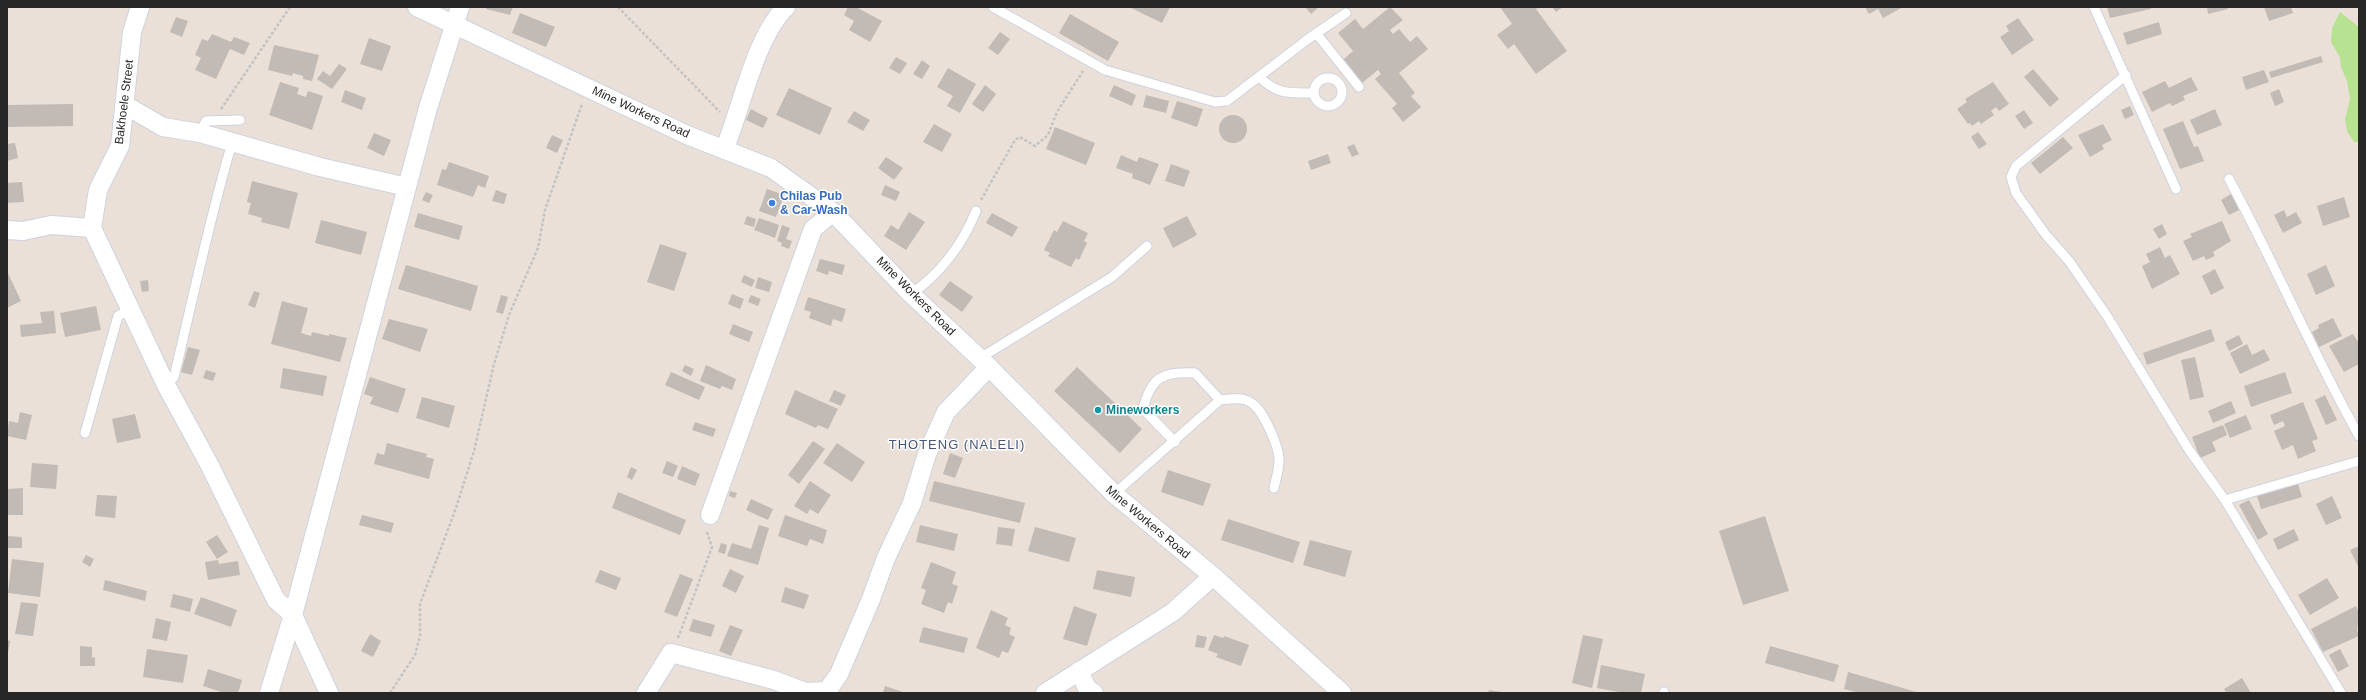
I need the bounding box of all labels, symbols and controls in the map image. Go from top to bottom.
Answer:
street label: Bakhoele Street [112,58,136,145]
street label: Mine Workers Road [590,83,692,141]
place label: Chilas Pub & Car-Wash [780,189,848,217]
marker: Chilas Pub & Car-Wash [767,198,777,208]
street label: Mine Workers Road [874,254,958,338]
place label: Mineworkers [1106,403,1180,417]
marker: Mineworkers [1093,405,1103,415]
district label: THOTENG (NALELI) [889,437,1025,452]
street label: Mine Workers Road [1103,483,1193,561]

